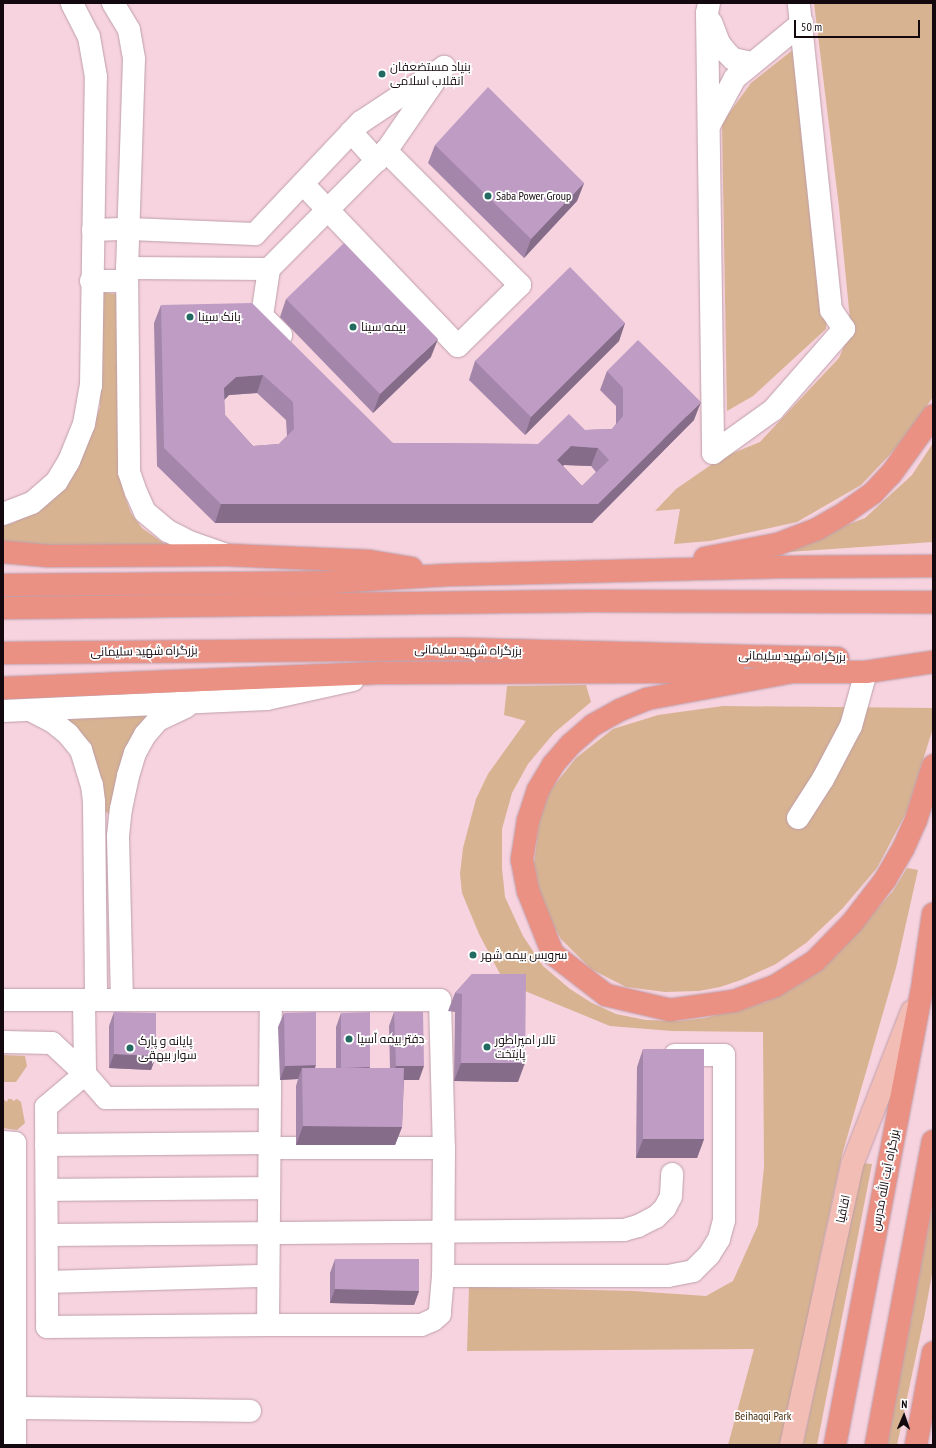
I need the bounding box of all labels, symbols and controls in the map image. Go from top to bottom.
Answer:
scale bar [796,12,922,38]
text: 50 m [801,19,822,34]
place label: بنیاد مستضعفان انقلاب اسلامی [390,60,471,88]
marker: بنیاد مستضعفان انقلاب اسلامی [377,69,387,79]
place label: Saba Power Group [496,189,571,203]
marker: Saba Power Group [483,191,493,201]
place label: بانک سینا [198,310,241,324]
marker: بانک سینا [185,312,195,322]
place label: بیمه سینا [361,320,406,334]
marker: بیمه سینا [348,322,358,332]
street label: بزرگراه شهید سلیمانی [414,642,522,658]
street label: بزرگراه شهید سلیمانی [90,643,198,659]
street label: بزرگراه شهید سلیمانی [738,648,846,664]
place label: سرویس بیمه شهر [481,948,567,962]
marker: سرویس بیمه شهر [468,950,478,960]
place label: دفتر بیمه آسیا [357,1032,424,1046]
place label: تالار امپراطور پایتخت [495,1033,555,1061]
place label: پایانه و پارک سوار بیهقی [138,1034,197,1062]
marker: دفتر بیمه آسیا [344,1034,354,1044]
marker: تالار امپراطور پایتخت [482,1042,492,1052]
marker: پایانه و پارک سوار بیهقی [125,1043,135,1053]
street label: بزرگراه آیت الله مدرس [868,1128,902,1232]
street label: اقاقیا [833,1194,853,1224]
north arrow [884,1396,924,1436]
text: N [901,1397,908,1411]
park label: Beihaqqi Park [735,1409,791,1423]

